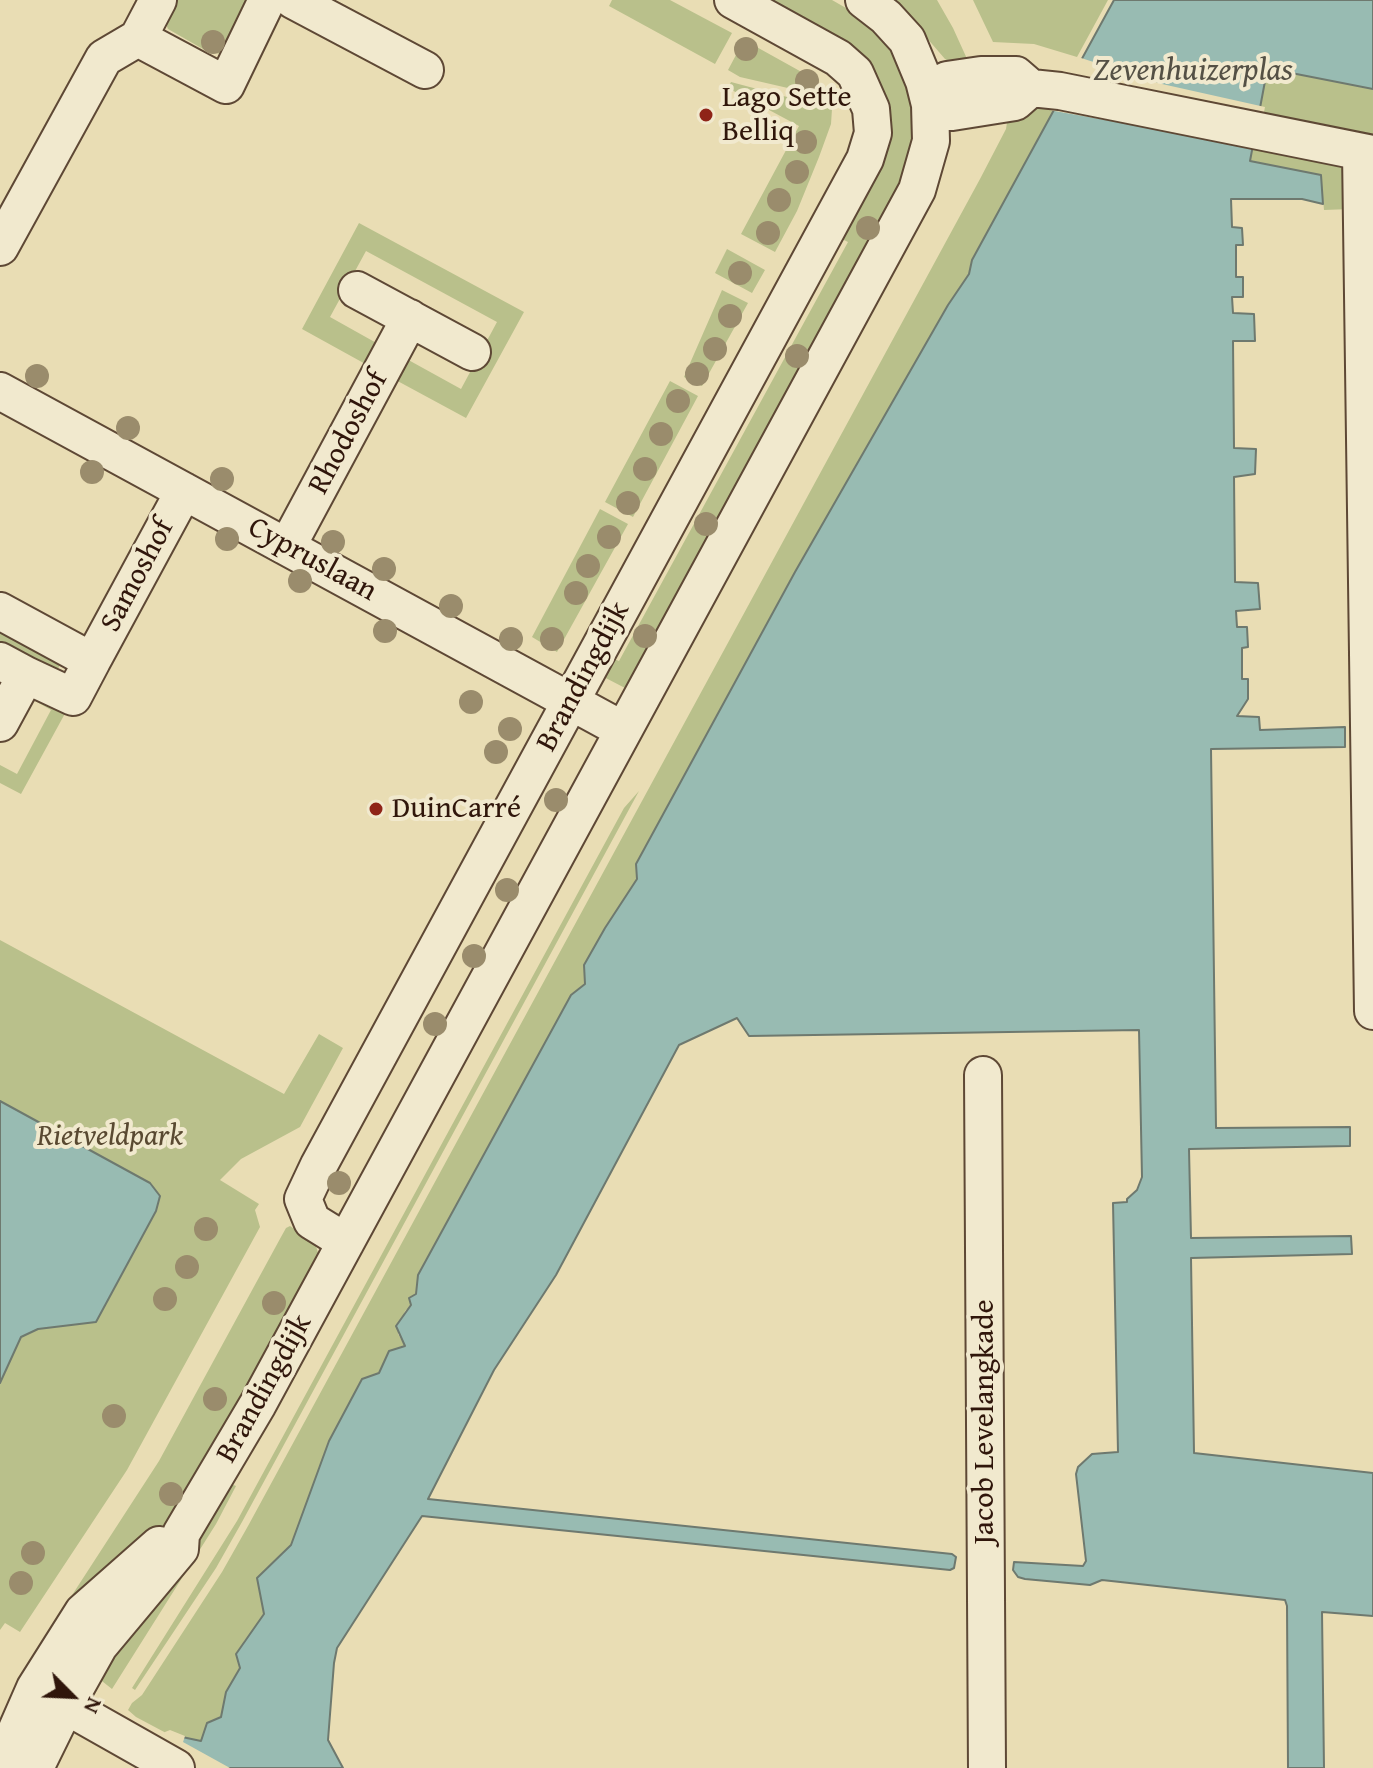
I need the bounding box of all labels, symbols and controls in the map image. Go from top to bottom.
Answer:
water label: Zevenhuizerplas [1093,53,1293,91]
place label: Lago Sette Belliq [722,80,852,150]
marker: Lago Sette Belliq [697,106,715,124]
street label: Rhodoshof [302,365,396,501]
street label: Cypruslaan [241,510,383,610]
street label: Samoshof [93,514,183,638]
street label: Brandingdijk [530,596,638,758]
place label: DuinCarré [392,791,521,827]
marker: DuinCarré [367,800,385,818]
park label: Rietveldpark [37,1119,183,1155]
street label: Jacob Levelangkade [967,1299,1003,1545]
street label: Brandingdijk [209,1309,321,1469]
north arrow [32,1656,112,1736]
text: N [76,1693,112,1719]

